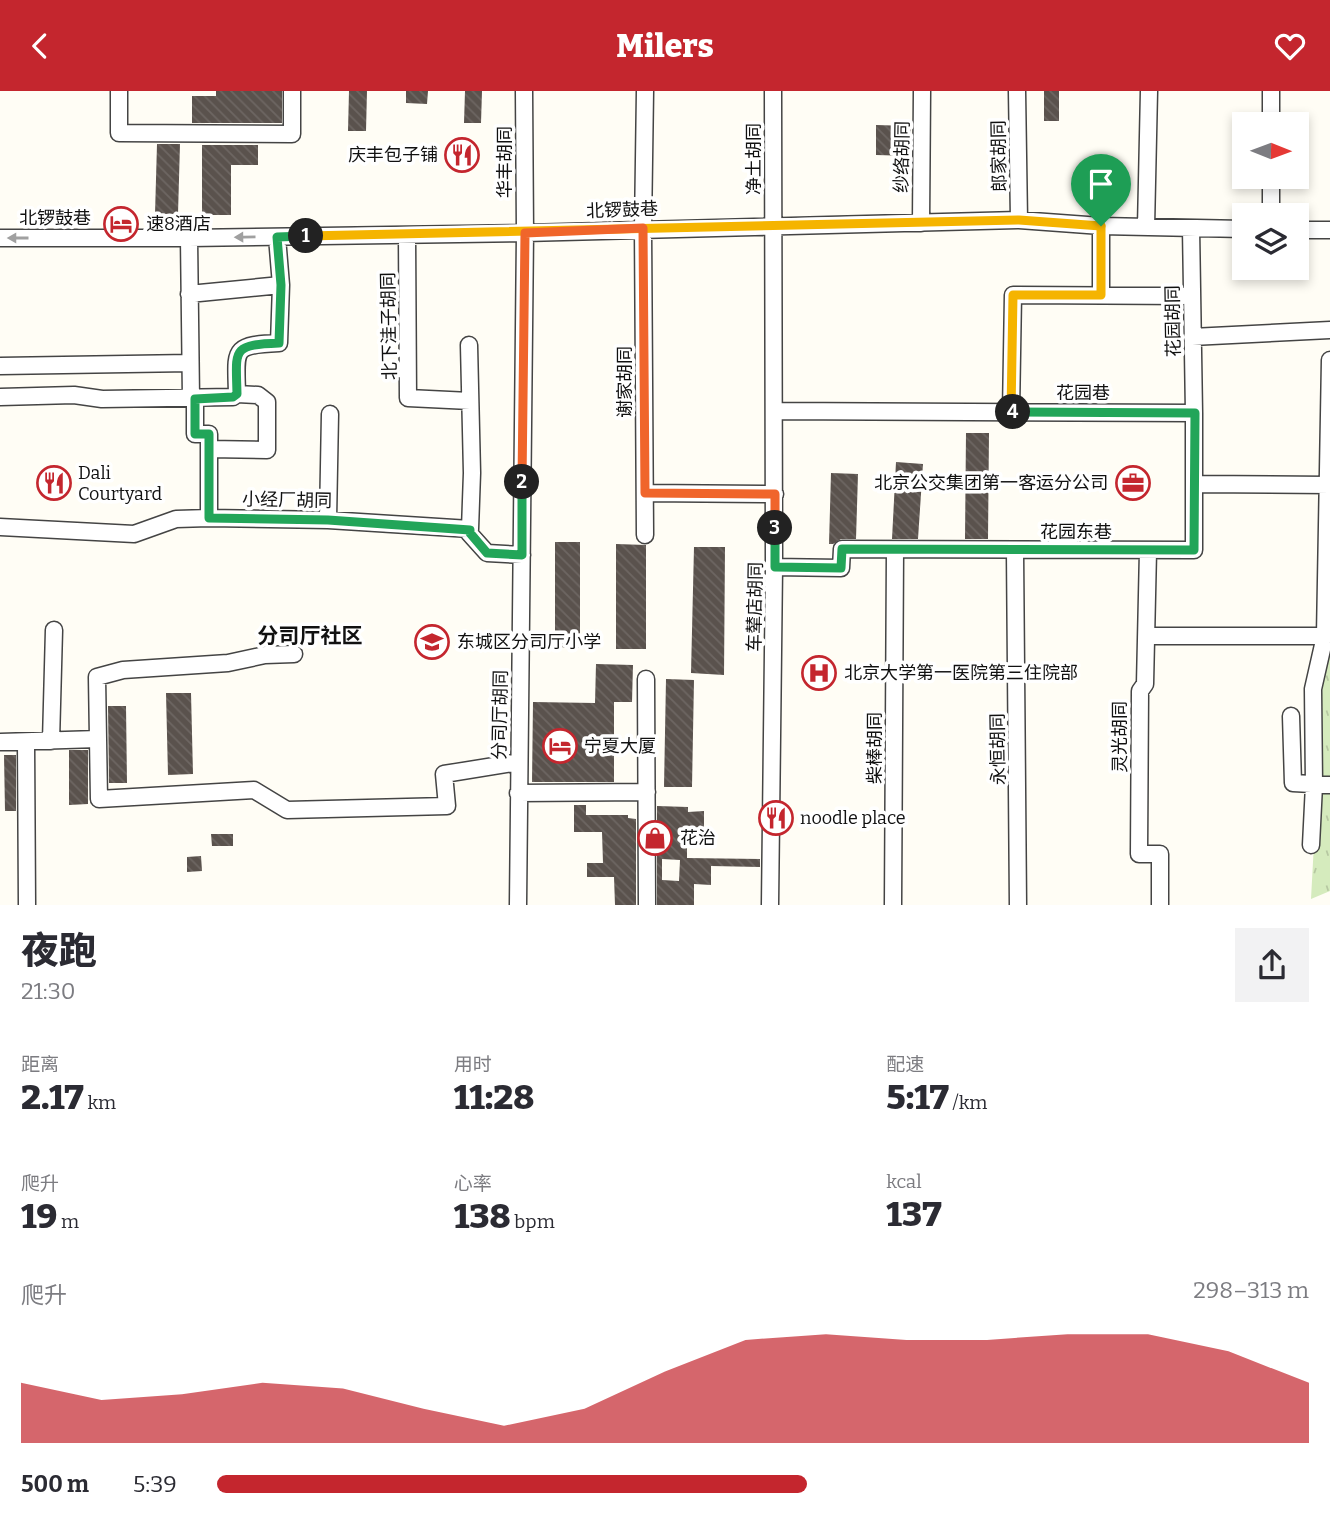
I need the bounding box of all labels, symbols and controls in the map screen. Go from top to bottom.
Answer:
icon: back [21,27,59,65]
text: Milers [616,27,714,65]
icon: heart [1271,27,1309,65]
north arrow [1232,112,1309,189]
map controls [1232,112,1309,280]
street label: 郎家胡同 [987,120,1011,192]
street label: 纱络胡同 [890,121,914,193]
street label: 净土胡同 [743,123,765,195]
street label: 华丰胡同 [494,126,516,198]
restaurant icon: 庆丰包子铺 [443,136,481,174]
place label: 庆丰包子铺 [348,144,438,166]
pin [1071,154,1131,226]
icon: arrive [1082,165,1120,203]
street label: 北锣鼓巷 [586,198,658,222]
button: layers [1232,203,1309,280]
hotel icon: 速8酒店 [102,205,140,243]
street label: 北锣鼓巷 [19,207,91,229]
place label: 速8酒店 [146,213,211,235]
pin: 1 [288,219,324,253]
text: 1 [301,224,310,247]
one-way arrow [234,231,256,243]
one-way arrow [7,232,29,244]
street label: 北下洼子胡同 [377,272,401,380]
street label: 花园胡同 [1161,285,1185,357]
street label: 谢家胡同 [614,346,636,418]
street label: 花园巷 [1056,382,1110,404]
pin: 4 [996,395,1030,429]
text: 4 [1007,400,1018,423]
place label: Dali Courtyard [78,462,162,505]
restaurant icon: Dali Courtyard [35,464,73,502]
office icon: 北京公交集团第一客运分公司 [1114,464,1152,502]
pin: 2 [504,465,540,499]
text: 2 [516,470,527,493]
place label: 北京公交集团第一客运分公司 [874,472,1108,494]
street label: 小经厂胡同 [242,488,332,512]
pin: 3 [758,511,792,545]
text: 3 [769,516,780,539]
street label: 花园东巷 [1040,521,1112,543]
street label: 车辇店胡同 [743,562,767,652]
district label: 分司厅社区 [258,623,363,649]
school or university icon: 东城区分司厅小学 [413,623,451,661]
place label: 东城区分司厅小学 [457,631,601,653]
hospital icon: 北京大学第一医院第三住院部 [800,654,838,692]
place label: 北京大学第一医院第三住院部 [844,662,1078,684]
street label: 分司厅胡同 [488,670,512,760]
street label: 灵光胡同 [1109,701,1131,773]
street label: 柴棒胡同 [864,712,886,784]
street label: 永恒胡同 [986,713,1010,785]
hotel icon: 宁夏大厦 [541,727,579,765]
place label: 宁夏大厦 [584,735,656,757]
restaurant icon: noodle place [757,799,795,837]
place label: noodle place [800,807,906,829]
shop icon: 花治 [636,819,674,857]
place label: 花治 [680,827,716,849]
text: 夜跑 [21,928,97,974]
button: share [1235,928,1309,1002]
text: 21:30 [21,977,76,1005]
text: 距离 [21,1053,59,1076]
text: 用时 [454,1053,492,1076]
text: 配速 [886,1053,924,1076]
text: 2.17 [21,1076,84,1118]
text: 11:28 [454,1076,534,1118]
text: 5:17 [886,1076,949,1118]
text: km [84,1091,116,1114]
text: /km [949,1091,987,1114]
text: kcal [886,1170,922,1193]
text: 爬升 [21,1172,59,1195]
text: 心率 [454,1172,492,1195]
text: 137 [886,1193,942,1235]
text: 19 [21,1195,57,1237]
text: 138 [454,1195,511,1237]
text: m [57,1210,79,1233]
text: bpm [511,1210,555,1233]
text: 298–313 m [1193,1276,1309,1304]
text: 爬升 [21,1281,67,1309]
text: 500 m [21,1470,89,1498]
text: 5:39 [133,1470,177,1498]

